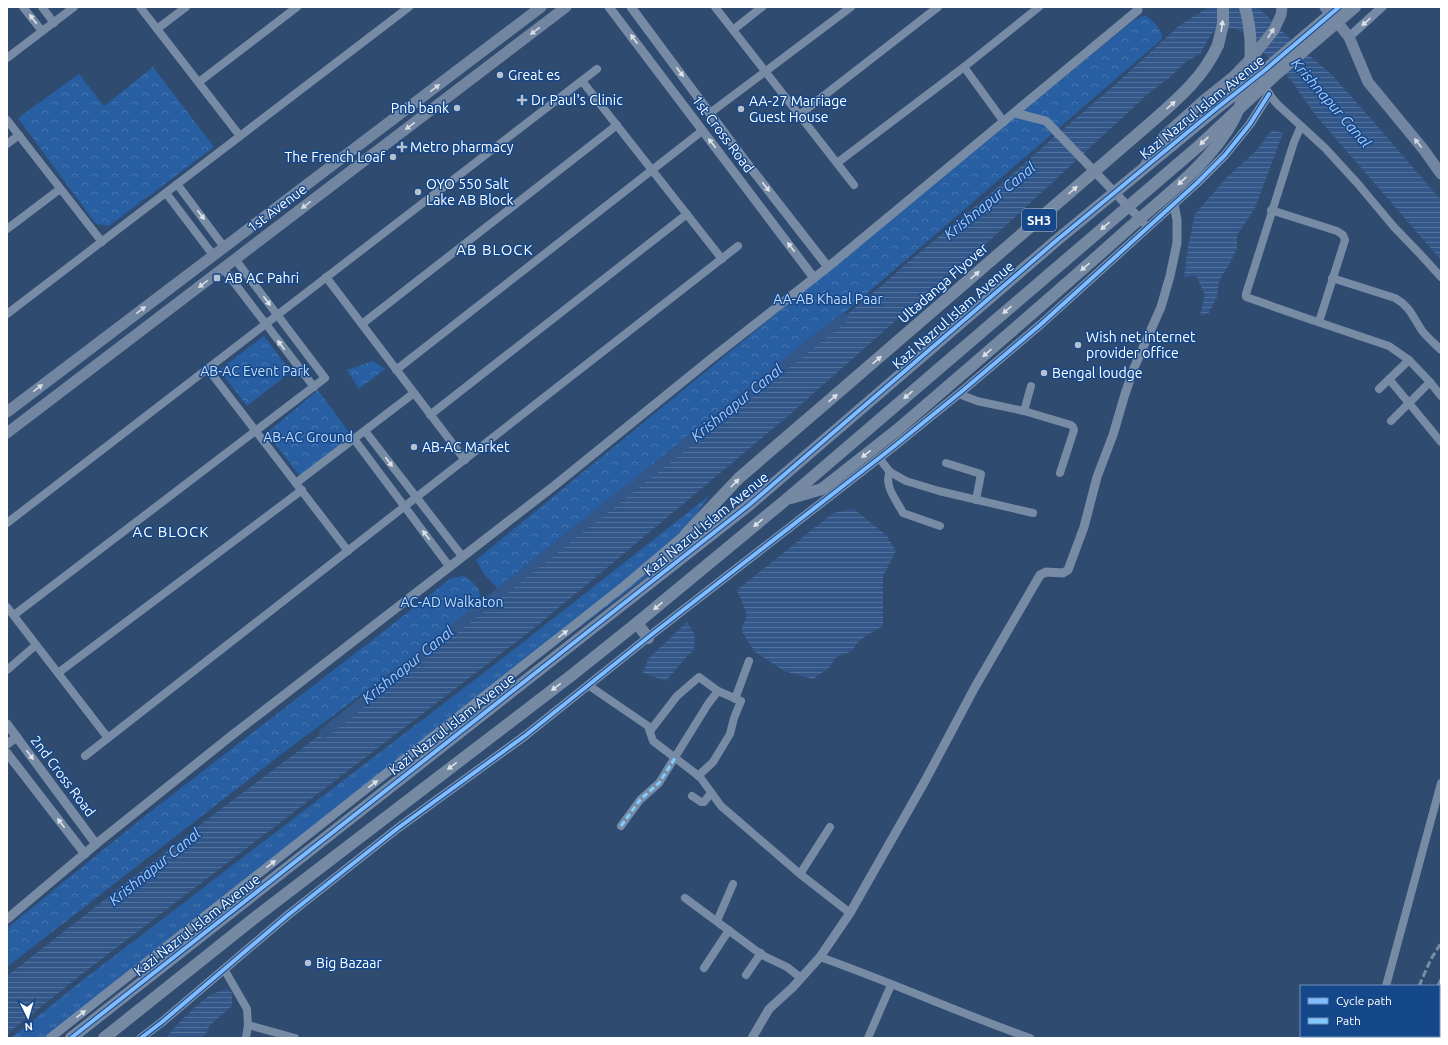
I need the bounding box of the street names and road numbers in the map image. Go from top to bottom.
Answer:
street label: Kazi Nazrul Islam Avenue [1137,52,1267,162]
street label: 1st Cross Road [689,92,757,176]
street label: 1st Avenue [244,181,310,235]
road number: SH3 [1022,209,1056,231]
street label: Ultadanga Flyover [895,239,992,326]
street label: Kazi Nazrul Islam Avenue [889,258,1017,372]
street label: Kazi Nazrul Islam Avenue [641,469,771,579]
street label: Kazi Nazrul Islam Avenue [386,670,518,778]
street label: 2nd Cross Road [27,732,99,820]
street label: Kazi Nazrul Islam Avenue [131,871,263,979]

